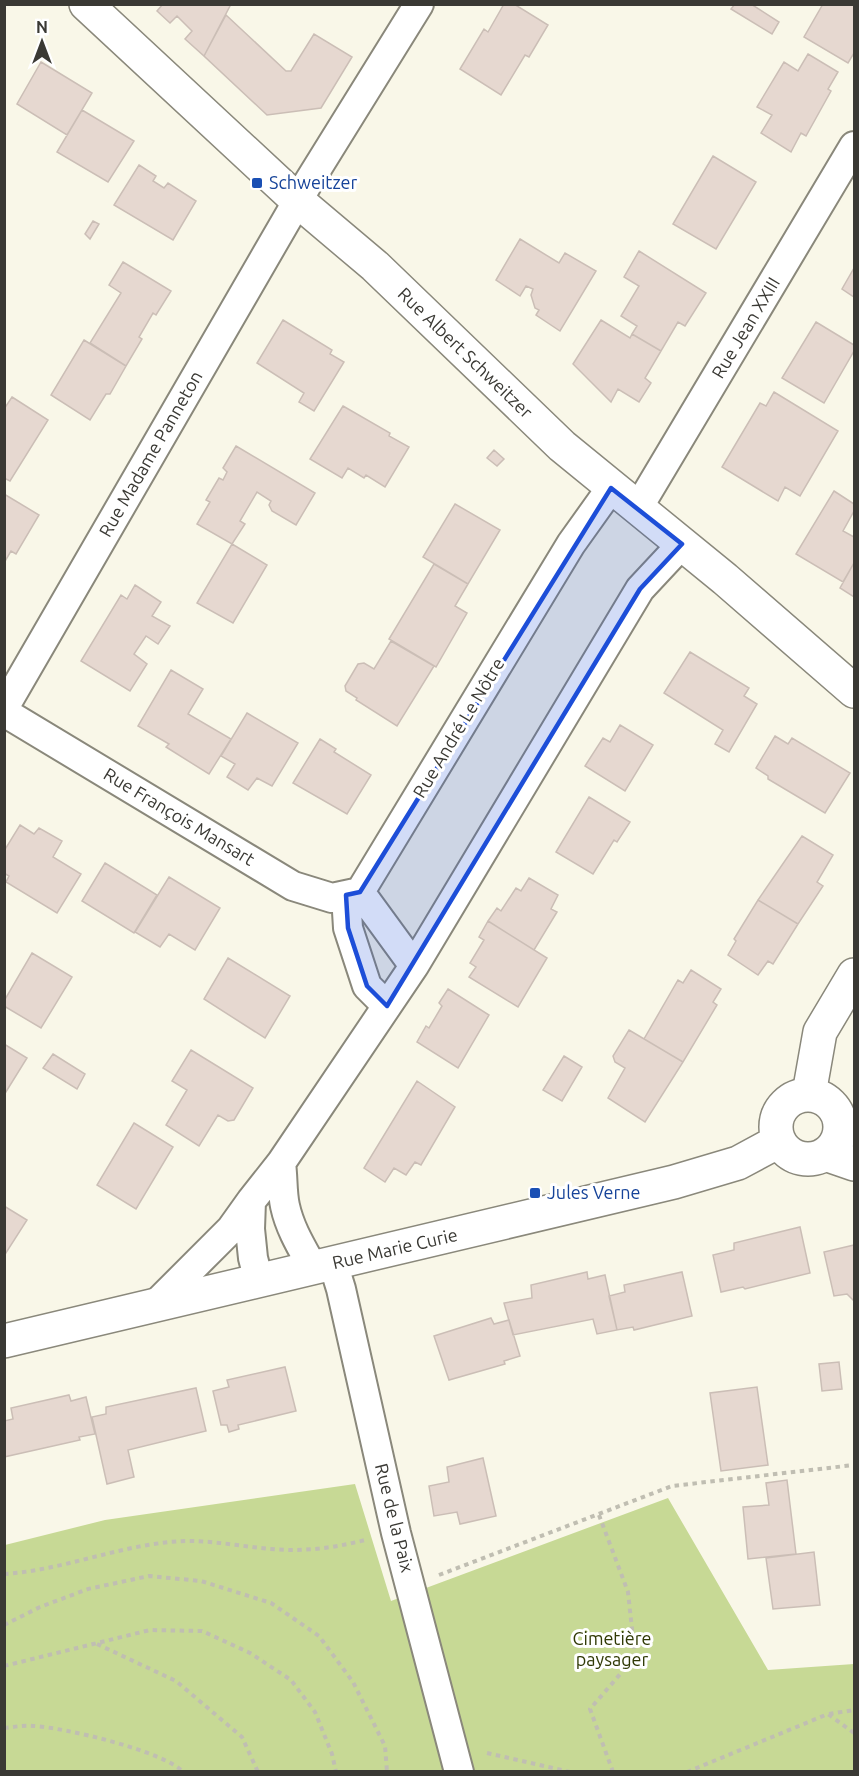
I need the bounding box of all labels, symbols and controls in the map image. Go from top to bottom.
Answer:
north arrow [12,12,72,72]
text: N [36,18,48,36]
place label: Schweitzer [269,172,357,192]
marker: Schweitzer [250,176,264,190]
street label: Rue Jean XXIII [707,273,783,382]
street label: Rue Albert Schweitzer [394,283,537,422]
street label: Rue Madame Panneton [94,367,206,540]
street label: Rue André Le Nôtre [409,654,508,801]
street label: Rue François Mansart [101,763,259,869]
place label: Jules Verne [547,1182,640,1202]
marker: Jules Verne [528,1186,542,1200]
street label: Rue Marie Curie [330,1224,459,1272]
street label: Rue de la Paix [372,1461,418,1574]
park label: Cimetière paysager [572,1628,652,1669]

